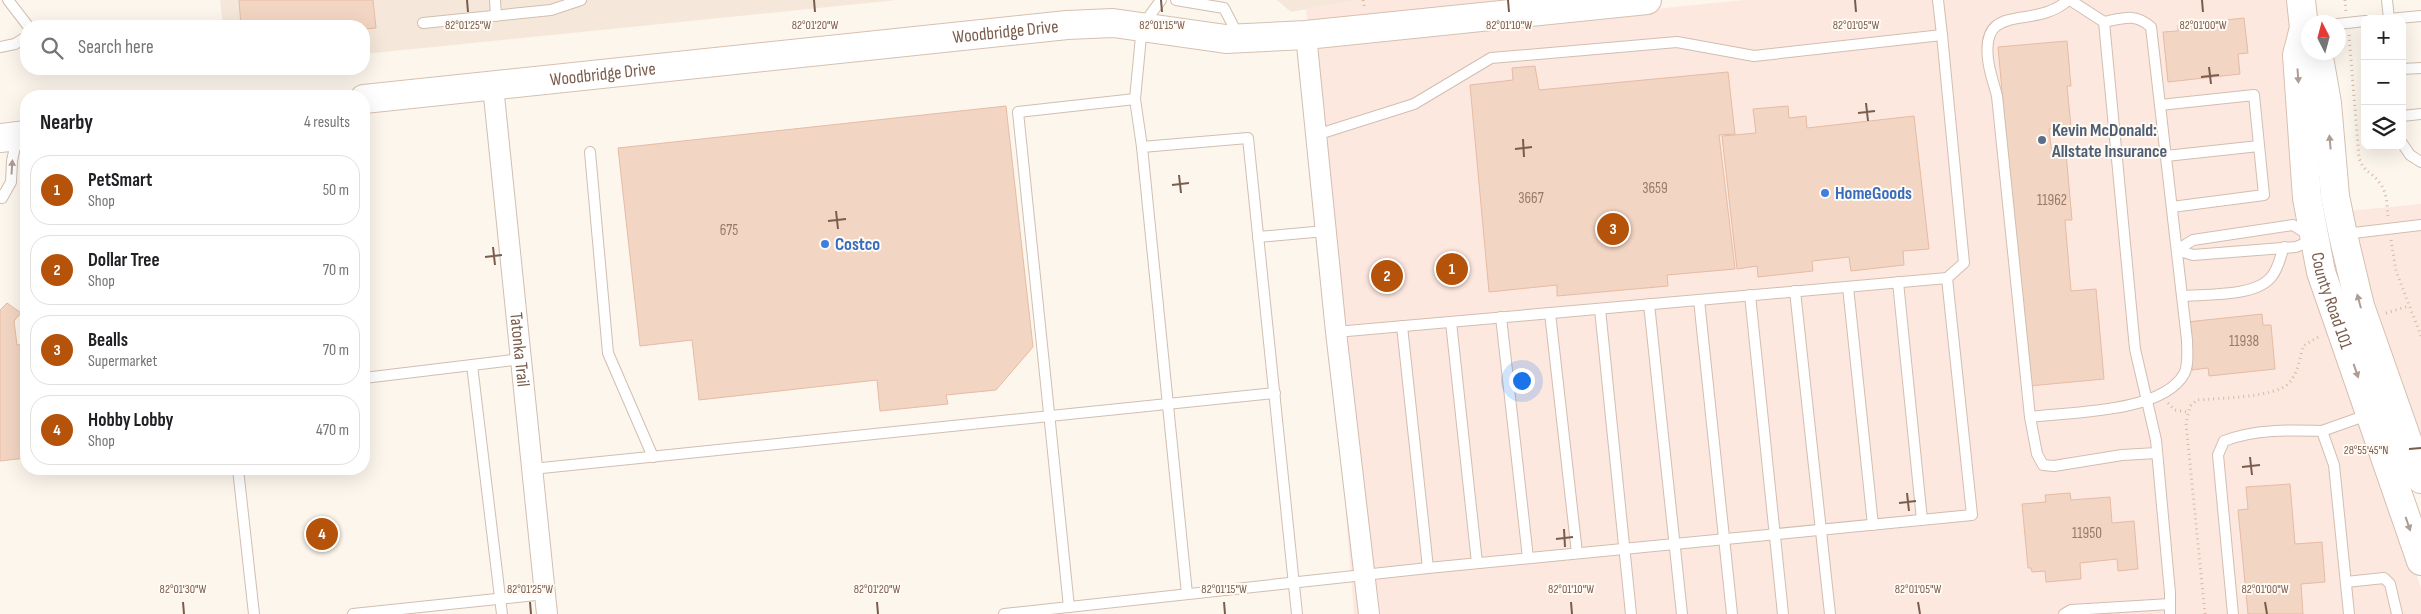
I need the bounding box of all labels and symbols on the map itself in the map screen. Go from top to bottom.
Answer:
street label: Woodbridge Drive [952,15,1059,47]
north arrow [2301,15,2346,60]
text: 82°01'25"W [445,18,491,33]
text: 82°01'20"W [792,18,839,33]
text: 82°01'15"W [1139,18,1185,33]
text: 82°01'10"W [1486,18,1532,33]
text: 82°01'05"W [1833,18,1879,33]
text: 82°01'00"W [2179,18,2227,33]
street label: Woodbridge Drive [549,58,657,90]
one-way arrow [2295,68,2303,84]
place label: Kevin McDonald: Allstate Insurance [2051,120,2167,162]
one-way arrow [2326,133,2334,149]
marker: Kevin McDonald: Allstate Insurance [2036,134,2048,146]
one-way arrow [8,159,16,175]
house number: 3659 [1642,179,1668,198]
place label: HomeGoods [1835,183,1912,204]
marker: HomeGoods [1819,187,1831,199]
house number: 3667 [1518,189,1544,208]
house number: 11962 [2037,191,2067,210]
pin: 3 [1597,210,1629,248]
house number: 675 [720,221,738,240]
place label: Costco [835,234,880,255]
marker: Costco [819,238,831,250]
pin: 1 [1436,250,1468,288]
street label: County Road 101 [2307,251,2357,352]
pin: 2 [1371,257,1403,295]
one-way arrow [2355,294,2363,309]
street label: Tatonka Trail [506,311,534,388]
house number: 11938 [2229,332,2259,351]
one-way arrow [2352,363,2360,378]
your location [1509,368,1535,394]
text: 28°55'45"N [2344,443,2388,458]
pin: 4 [306,515,338,553]
one-way arrow [2405,517,2412,532]
house number: 11950 [2072,524,2102,543]
text: 82°01'30"W [160,582,207,597]
text: 82°01'25"W [507,582,553,597]
text: 82°01'20"W [854,582,901,597]
text: 82°01'15"W [1201,582,1247,597]
text: 82°01'10"W [1548,582,1594,597]
text: 82°01'05"W [1895,582,1941,597]
text: 82°01'00"W [2241,582,2289,597]

